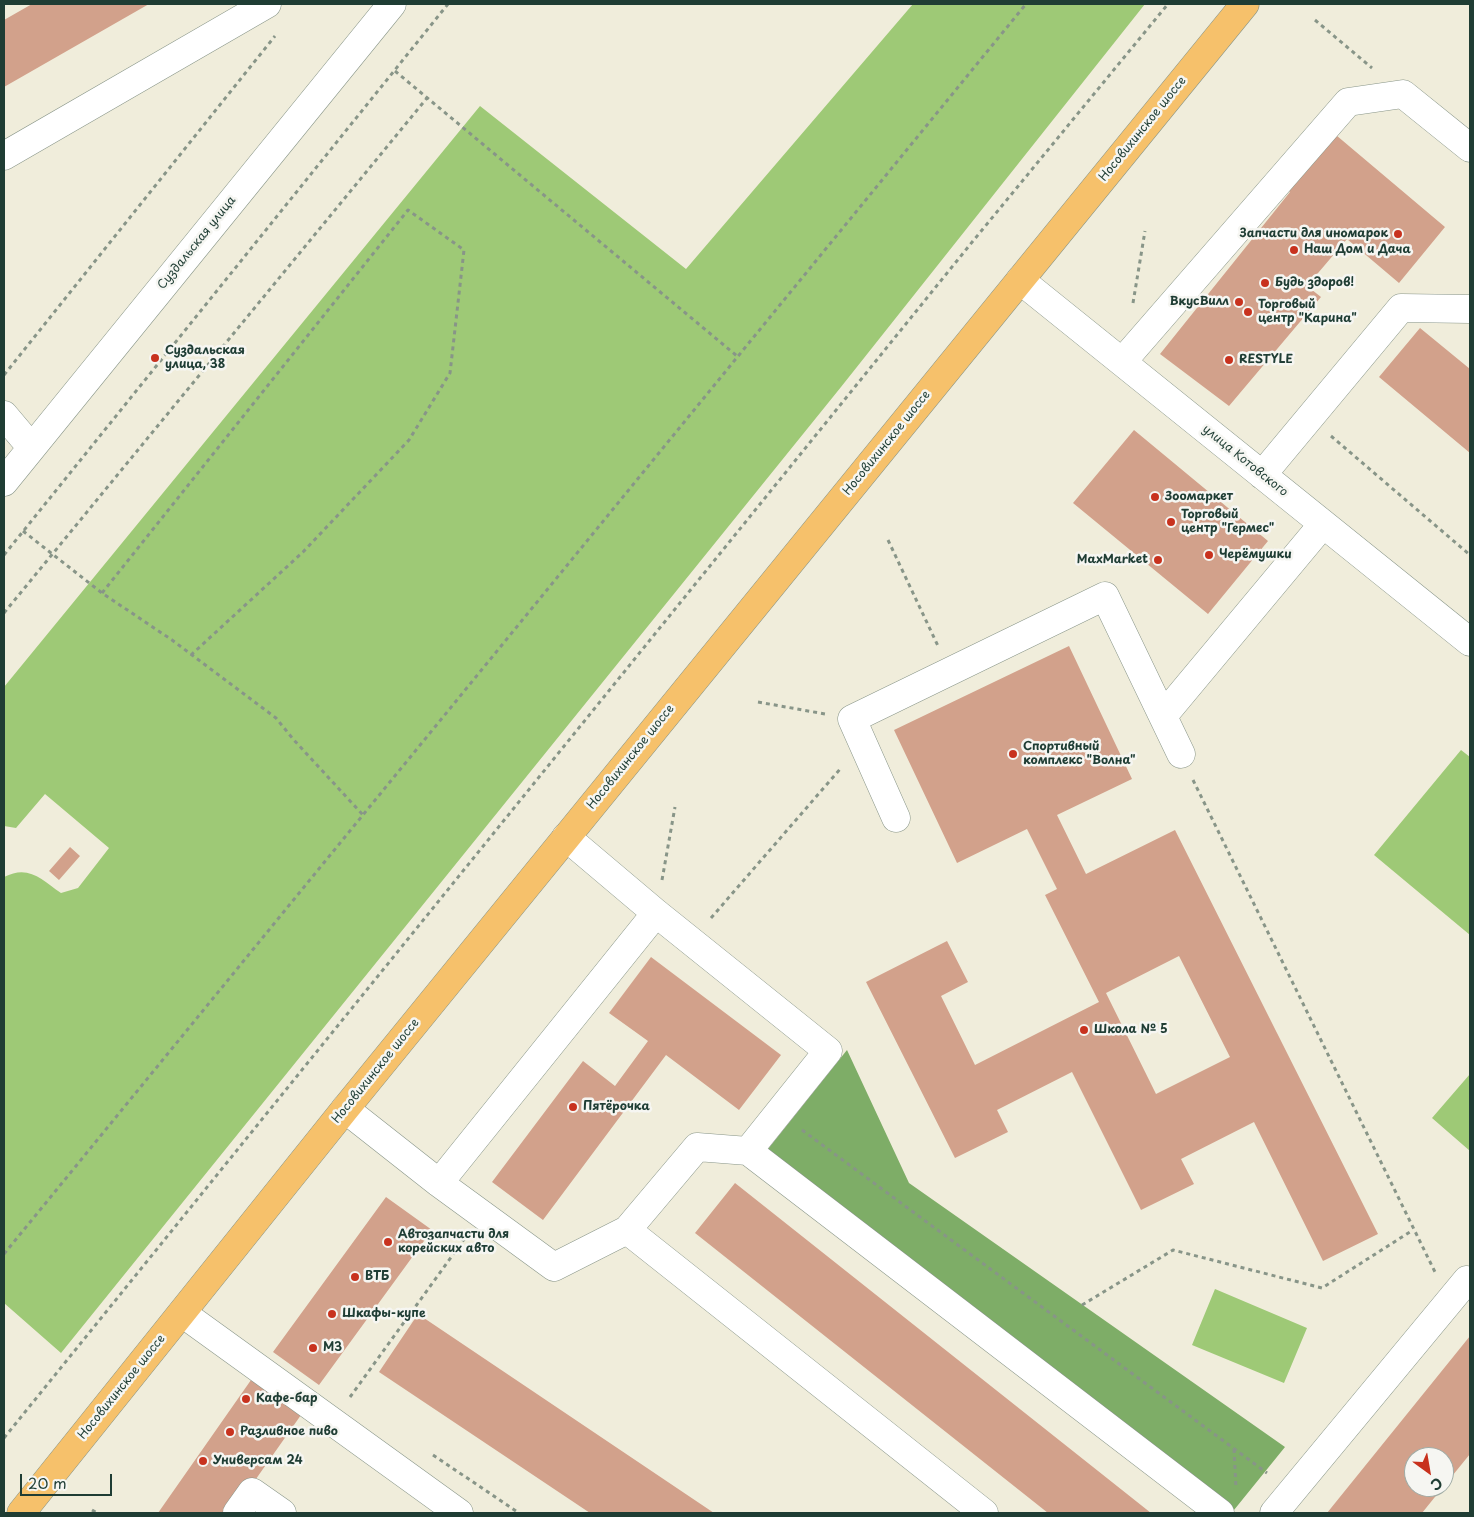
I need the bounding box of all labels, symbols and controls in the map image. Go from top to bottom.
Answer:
street label: Носовихинское шоссе [1096,74,1190,184]
street label: Суздальская улица [155,193,239,293]
place label: Запчасти для иномарок [1240,227,1388,241]
marker: Запчасти для иномарок [1392,228,1404,240]
place label: Наш Дом и Дача [1304,243,1411,257]
marker: Наш Дом и Дача [1288,244,1300,256]
place label: Будь здоров! [1275,276,1354,290]
marker: Будь здоров! [1259,277,1271,289]
place label: ВкусВилл [1169,295,1229,309]
marker: ВкусВилл [1233,296,1245,308]
place label: Торговый центр "Карина" [1258,298,1357,326]
marker: Торговый центр "Карина" [1242,306,1254,318]
place label: Суздальская улица, 38 [165,344,245,372]
marker: Суздальская улица, 38 [149,352,161,364]
place label: RESTYLE [1239,353,1293,367]
marker: RESTYLE [1223,354,1235,366]
street label: Носовихинское шоссе [840,388,934,498]
street label: улица Котовского [1199,422,1291,500]
place label: Зоомаркет [1165,490,1233,504]
marker: Зоомаркет [1149,491,1161,503]
place label: Торговый центр "Гермес" [1181,508,1274,536]
marker: Торговый центр "Гермес" [1165,516,1177,528]
place label: Черёмушки [1219,548,1292,562]
marker: Черёмушки [1203,549,1215,561]
place label: MaxMarket [1077,553,1148,567]
marker: MaxMarket [1152,554,1164,566]
street label: Носовихинское шоссе [584,702,678,812]
place label: Спортивный комплекс "Волна" [1023,740,1136,768]
marker: Спортивный комплекс "Волна" [1007,748,1019,760]
street label: Носовихинское шоссе [329,1016,423,1126]
place label: Школа № 5 [1094,1023,1168,1037]
marker: Школа № 5 [1078,1024,1090,1036]
place label: Пятёрочка [583,1100,650,1114]
marker: Пятёрочка [567,1101,579,1113]
place label: Автозапчасти для корейских авто [398,1228,509,1256]
marker: Автозапчасти для корейских авто [382,1236,394,1248]
place label: ВТБ [365,1270,389,1284]
marker: ВТБ [349,1271,361,1283]
place label: Шкафы-купе [342,1307,425,1321]
marker: Шкафы-купе [326,1308,338,1320]
street label: Носовихинское шоссе [75,1332,169,1442]
place label: М3 [323,1341,342,1355]
marker: М3 [307,1342,319,1354]
place label: Кафе-бар [256,1392,318,1406]
marker: Кафе-бар [240,1393,252,1405]
place label: Разливное пиво [240,1425,338,1439]
marker: Разливное пиво [224,1426,236,1438]
north arrow [1404,1447,1454,1497]
place label: Универсам 24 [213,1454,303,1468]
marker: Универсам 24 [197,1455,209,1467]
scale bar [22,1464,115,1496]
text: 20 m [28,1471,67,1494]
text: С [1427,1473,1447,1496]

